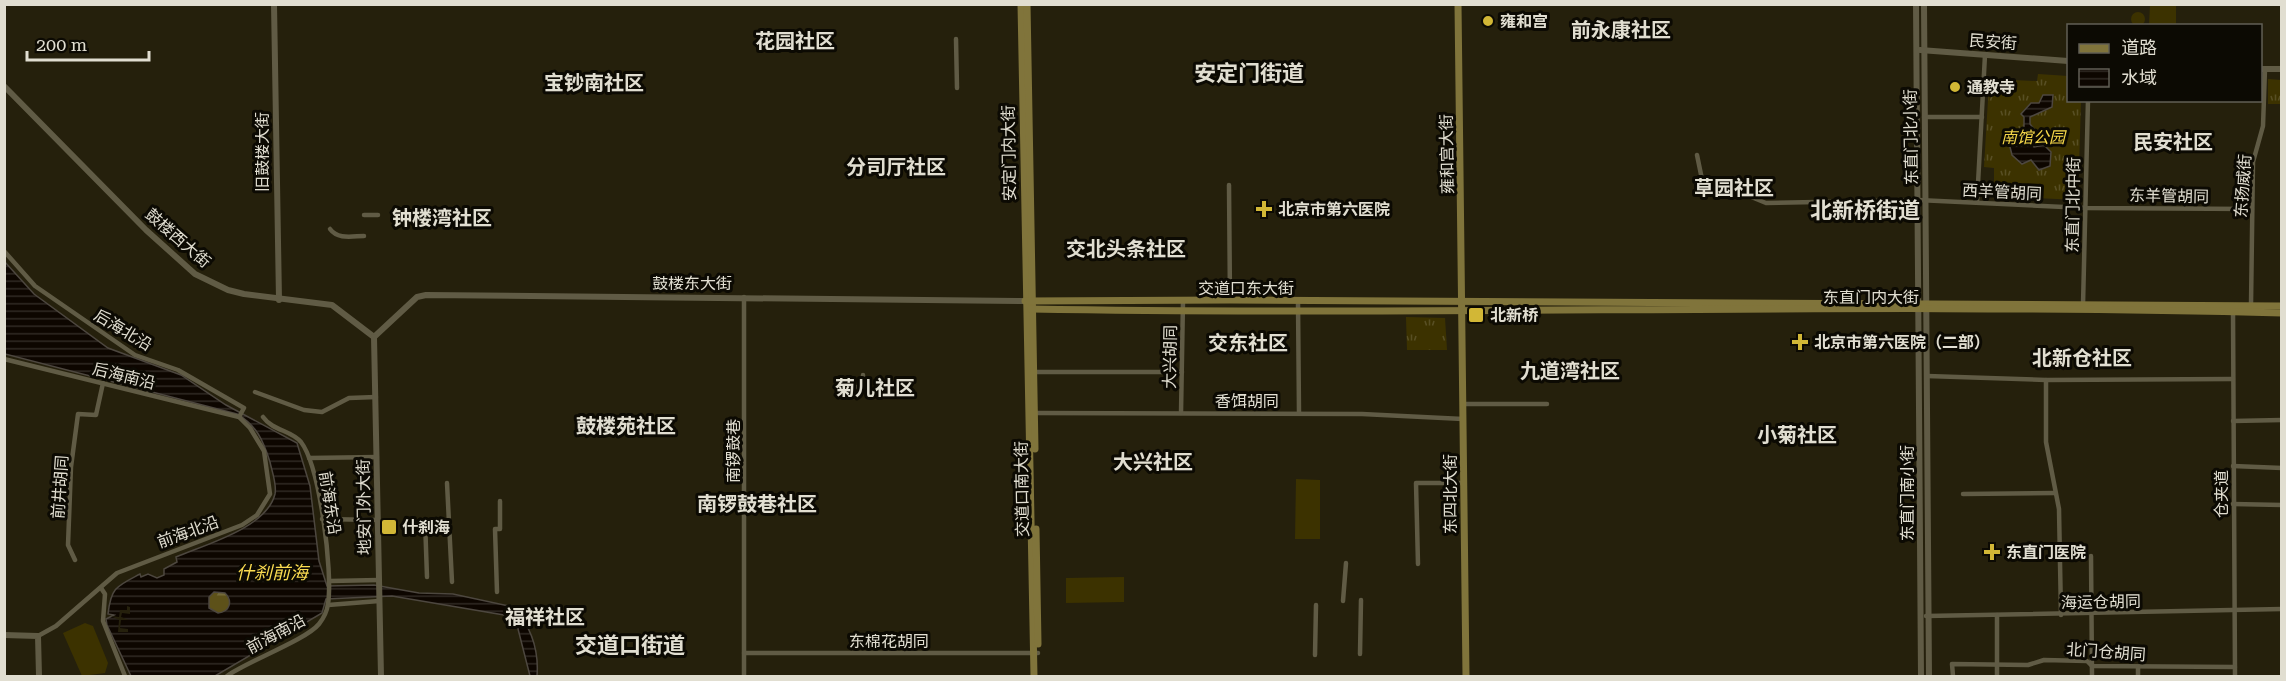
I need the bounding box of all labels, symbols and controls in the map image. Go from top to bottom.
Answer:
place label: 雍和宫 [1500,12,1548,31]
marker: 雍和宫 [1481,14,1495,28]
district label: 前永康社区 [1571,18,1671,42]
scale bar [27,24,148,62]
legend [2067,24,2262,102]
district label: 花园社区 [755,29,835,53]
street label: 民安街 [1968,31,2018,53]
text: 200 m [36,34,87,55]
text: 道路 [2121,37,2157,58]
district label: 安定门街道 [1194,61,1304,86]
text: 水域 [2121,67,2157,88]
district label: 宝钞南社区 [544,71,644,95]
place label: 通教寺 [1967,78,2015,97]
marker: 通教寺 [1948,80,1962,94]
street label: 东直门北小街 [1901,89,1921,185]
street label: 安定门内大街 [999,105,1019,201]
street label: 旧鼓楼大街 [253,112,272,192]
street label: 雍和宫大街 [1437,114,1457,194]
park label: 南馆公园 [2001,128,2067,147]
district label: 民安社区 [2133,130,2213,154]
street label: 东扬威街 [2231,153,2255,219]
district label: 分司厅社区 [846,155,946,179]
street label: 东直门北中街 [2063,157,2083,253]
district label: 草园社区 [1694,176,1774,200]
street label: 西羊管胡同 [1962,180,2042,204]
street label: 东羊管胡同 [2129,186,2209,206]
district label: 北新桥街道 [1810,198,1920,223]
marker: 北京市第六医院 [1255,200,1273,218]
place label: 北京市第六医院 [1278,200,1390,219]
street label: 鼓楼西大街 [142,205,214,271]
district label: 钟楼湾社区 [392,206,492,230]
district label: 交北头条社区 [1066,237,1186,261]
street label: 鼓楼东大街 [652,274,732,293]
street label: 交道口东大街 [1198,279,1294,298]
street label: 东直门内大街 [1823,288,1919,307]
street label: 后海北沿 [91,305,155,355]
marker: 北新桥 [1467,306,1485,324]
place label: 北新桥 [1490,306,1539,325]
street label: 大兴胡同 [1160,325,1180,389]
district label: 交东社区 [1208,331,1288,355]
marker: 北京市第六医院（二部） [1791,333,1809,351]
place label: 北京市第六医院（二部） [1814,333,1990,352]
district label: 北新仓社区 [2032,346,2132,370]
street label: 后海南沿 [91,359,157,393]
district label: 九道湾社区 [1520,359,1620,383]
district label: 菊儿社区 [835,376,915,400]
street label: 香饵胡同 [1215,392,1279,411]
district label: 鼓楼苑社区 [576,414,676,438]
street label: 南锣鼓巷 [724,419,743,483]
district label: 小菊社区 [1757,423,1837,447]
street label: 交道口南大街 [1012,441,1032,537]
street label: 东直门南小街 [1898,445,1917,541]
district label: 大兴社区 [1113,450,1193,474]
street label: 前井胡同 [48,454,72,520]
street label: 东四北大街 [1441,454,1460,534]
street label: 地安门外大街 [354,459,374,555]
street label: 前海东沿 [316,470,344,536]
street label: 仓夹道 [2212,470,2231,518]
district label: 南锣鼓巷社区 [697,492,817,516]
street label: 前海北沿 [155,512,221,552]
marker: 什刹海 [380,518,398,536]
place label: 什刹海 [402,518,450,537]
marker: 东直门医院 [1983,543,2001,561]
place label: 东直门医院 [2006,543,2086,562]
water label: 什刹前海 [236,562,311,583]
street label: 海运仓胡同 [2061,592,2141,612]
district label: 福祥社区 [505,605,585,629]
street label: 前海南沿 [243,611,309,657]
street label: 东棉花胡同 [849,632,929,651]
district label: 交道口街道 [575,633,685,658]
street label: 北门仓胡同 [2065,640,2147,664]

